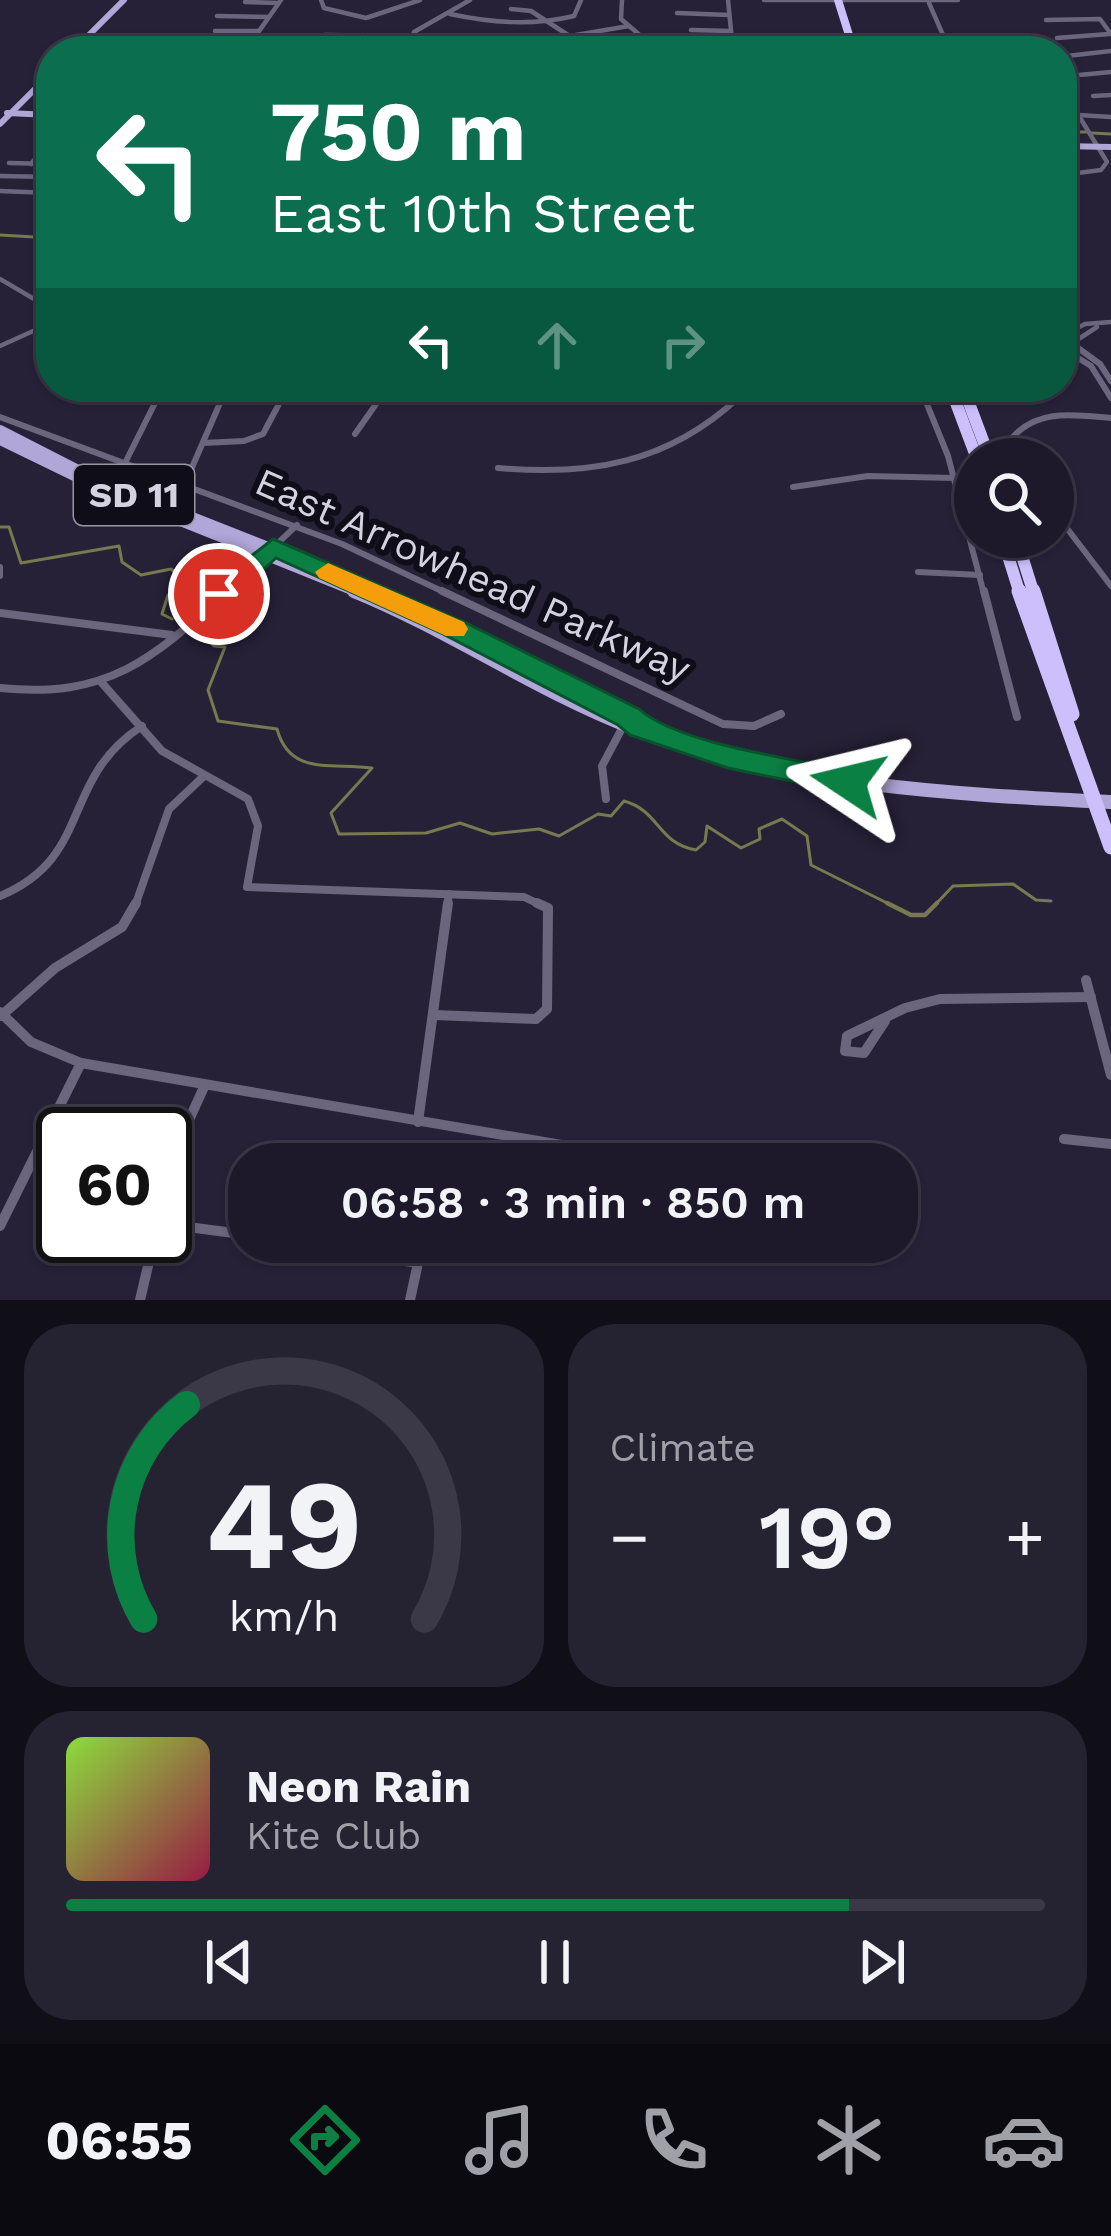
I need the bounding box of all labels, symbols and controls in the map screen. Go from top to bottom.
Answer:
text: 750 m [270,82,526,180]
icon: left [72,84,228,240]
text: East 10th Street [270,182,695,245]
icon: left [398,312,464,378]
icon: ahead [524,312,590,378]
icon: right [650,312,716,378]
map controls [954,438,1074,558]
button: search [954,438,1074,558]
street label: East Arrowhead Parkway [248,459,698,691]
road number: SD 11 [74,465,194,525]
pin [168,543,270,645]
icon: arrive [186,561,252,627]
position arrow [785,719,911,845]
speed limit sign: 60 [36,1107,192,1263]
text: 06:58 · 3 min · 850 m [341,1176,805,1229]
text: Climate [610,1425,756,1470]
text: 49 [205,1452,362,1598]
text: 19° [759,1484,895,1590]
text: − [610,1499,649,1576]
text: + [1005,1499,1045,1576]
text: km/h [228,1590,339,1640]
text: Neon Rain [246,1760,471,1813]
text: Kite Club [246,1813,421,1858]
icon: previous [196,1929,262,1995]
icon: pause [522,1929,588,1995]
icon: next [849,1929,915,1995]
icon: directions [283,2098,367,2182]
icon: music [458,2098,542,2182]
icon: phone [632,2098,716,2182]
icon: climate [807,2098,891,2182]
icon: car [982,2098,1066,2182]
text: 06:55 [45,2109,193,2172]

